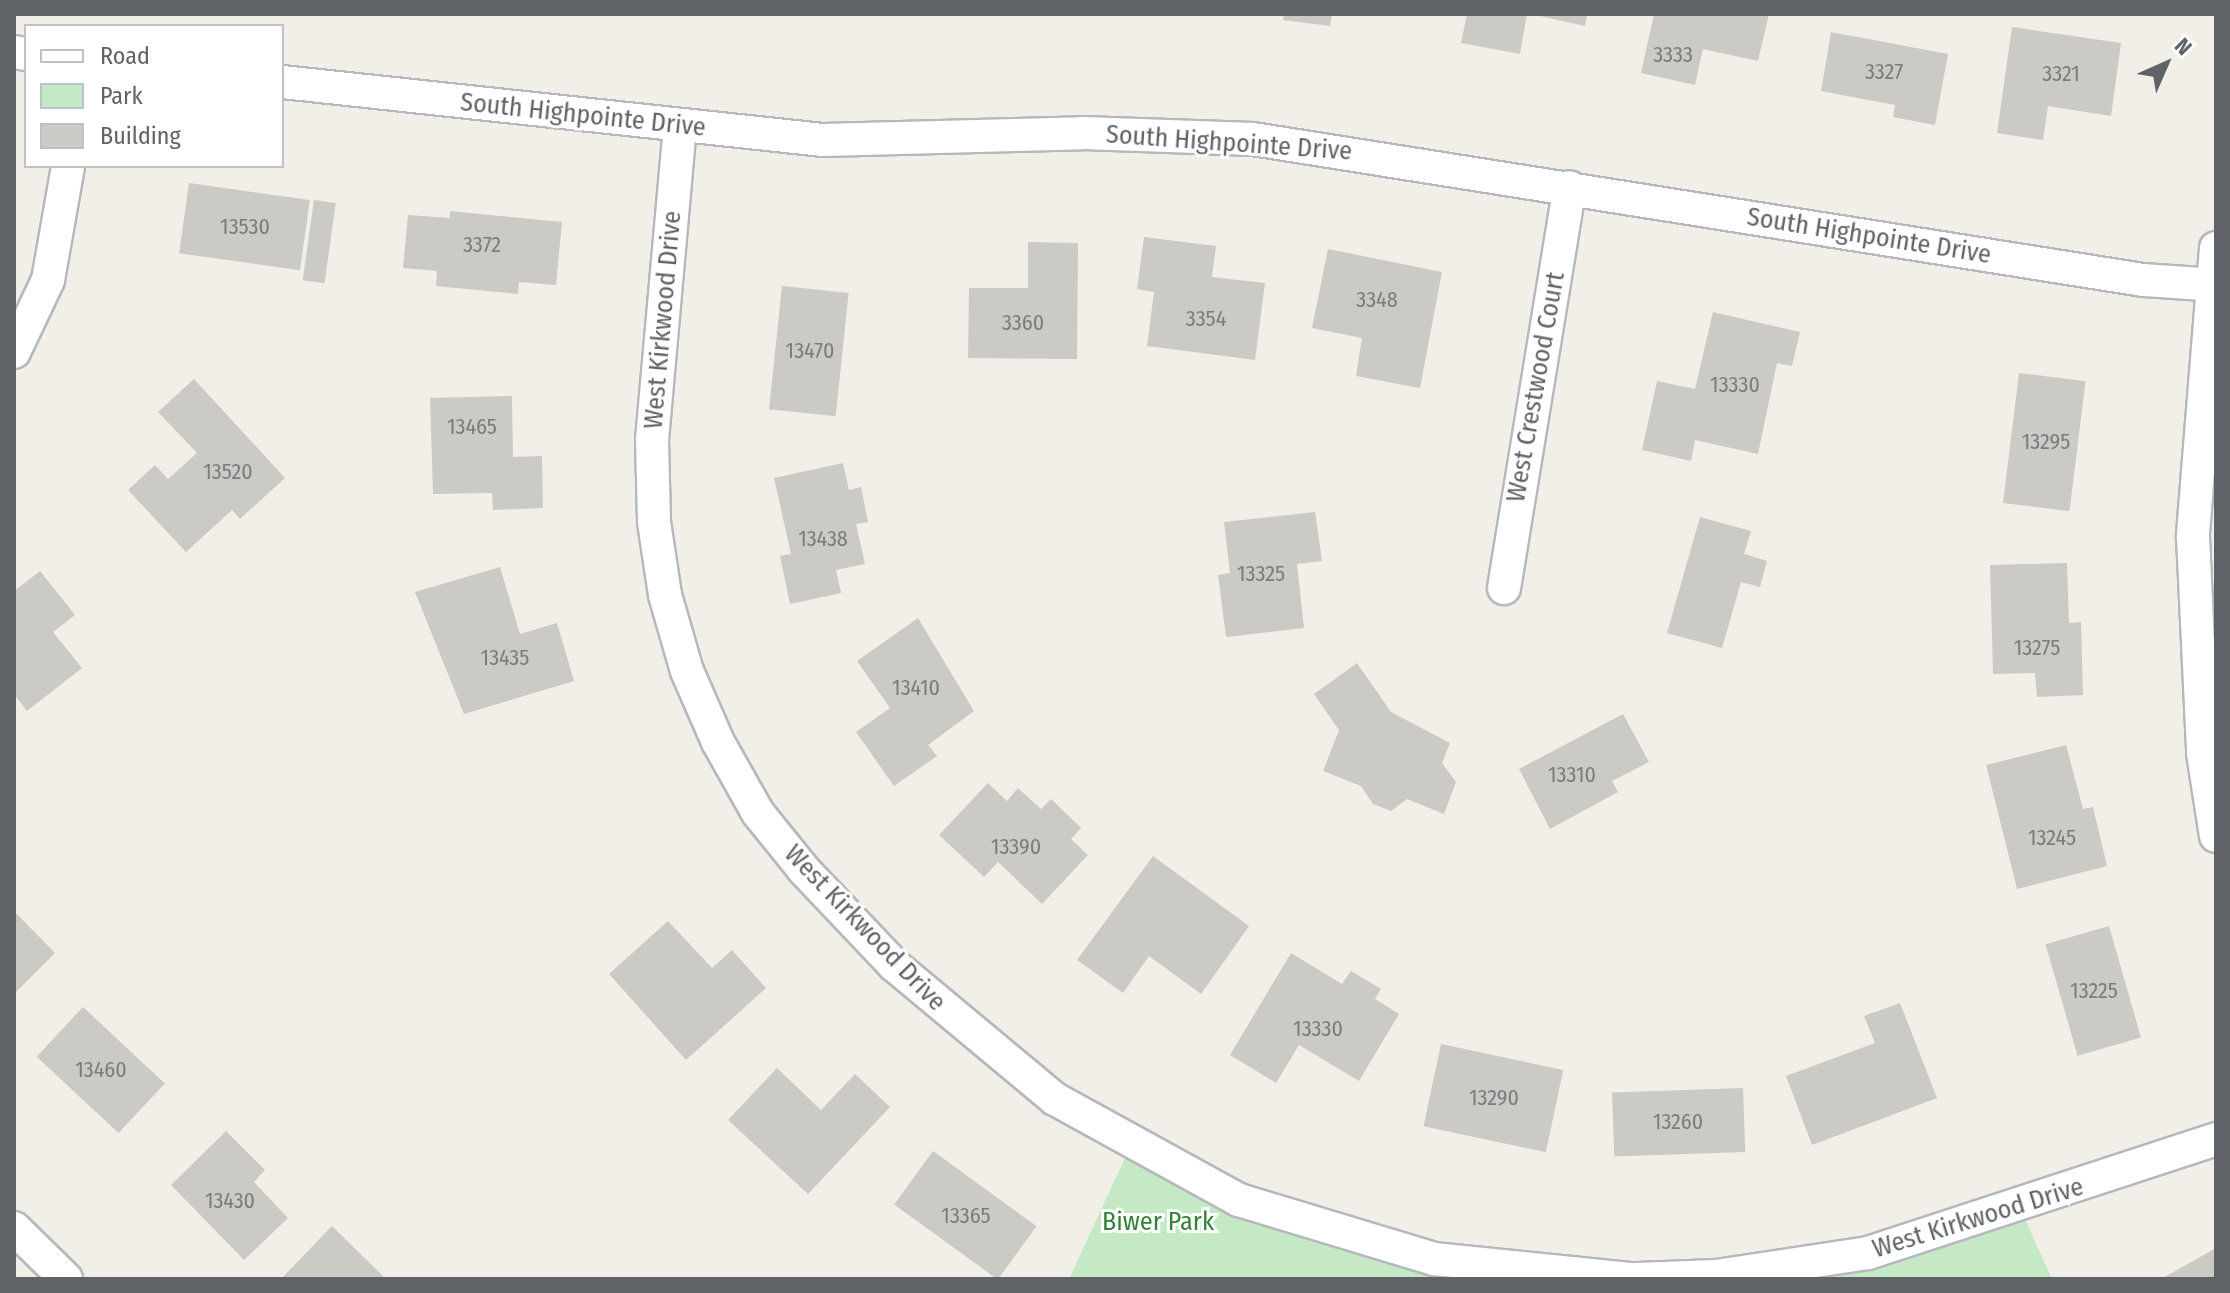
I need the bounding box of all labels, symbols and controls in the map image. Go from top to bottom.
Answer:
legend [24,24,284,168]
north arrow [2126,24,2206,104]
text: N [2169,32,2198,61]
text: Road [100,42,150,70]
house number: 3333 [1653,42,1693,68]
house number: 3327 [1865,59,1903,85]
house number: 3321 [2042,61,2080,87]
text: Park [100,82,143,110]
street label: South Highpointe Drive [459,87,707,143]
street label: South Highpointe Drive [1105,119,1353,167]
text: Building [100,122,181,150]
street label: South Highpointe Drive [1745,201,1993,271]
street label: West Kirkwood Drive [638,210,688,430]
house number: 13530 [220,214,270,240]
house number: 3372 [463,232,501,258]
street label: West Crestwood Court [1500,269,1572,505]
house number: 3348 [1356,287,1398,313]
house number: 3354 [1186,306,1226,332]
house number: 3360 [1002,310,1044,336]
house number: 13470 [786,338,834,364]
house number: 13330 [1710,372,1760,398]
house number: 13465 [447,414,497,440]
house number: 13295 [2022,429,2070,455]
house number: 13520 [203,459,253,485]
house number: 13438 [798,526,848,552]
house number: 13325 [1237,561,1285,587]
house number: 13275 [2014,635,2060,661]
house number: 13435 [481,645,529,671]
house number: 13410 [892,675,940,701]
house number: 13310 [1548,762,1596,788]
house number: 13245 [2028,825,2076,851]
house number: 13390 [991,834,1041,860]
street label: West Kirkwood Drive [778,838,952,1018]
house number: 13225 [2070,978,2118,1004]
house number: 13330 [1293,1016,1343,1042]
house number: 13460 [75,1057,127,1083]
house number: 13290 [1469,1085,1519,1111]
house number: 13260 [1653,1109,1703,1135]
street label: West Kirkwood Drive [1869,1171,2087,1265]
house number: 13430 [205,1188,255,1214]
house number: 13365 [941,1203,991,1229]
park label: Biwer Park [1102,1206,1214,1238]

